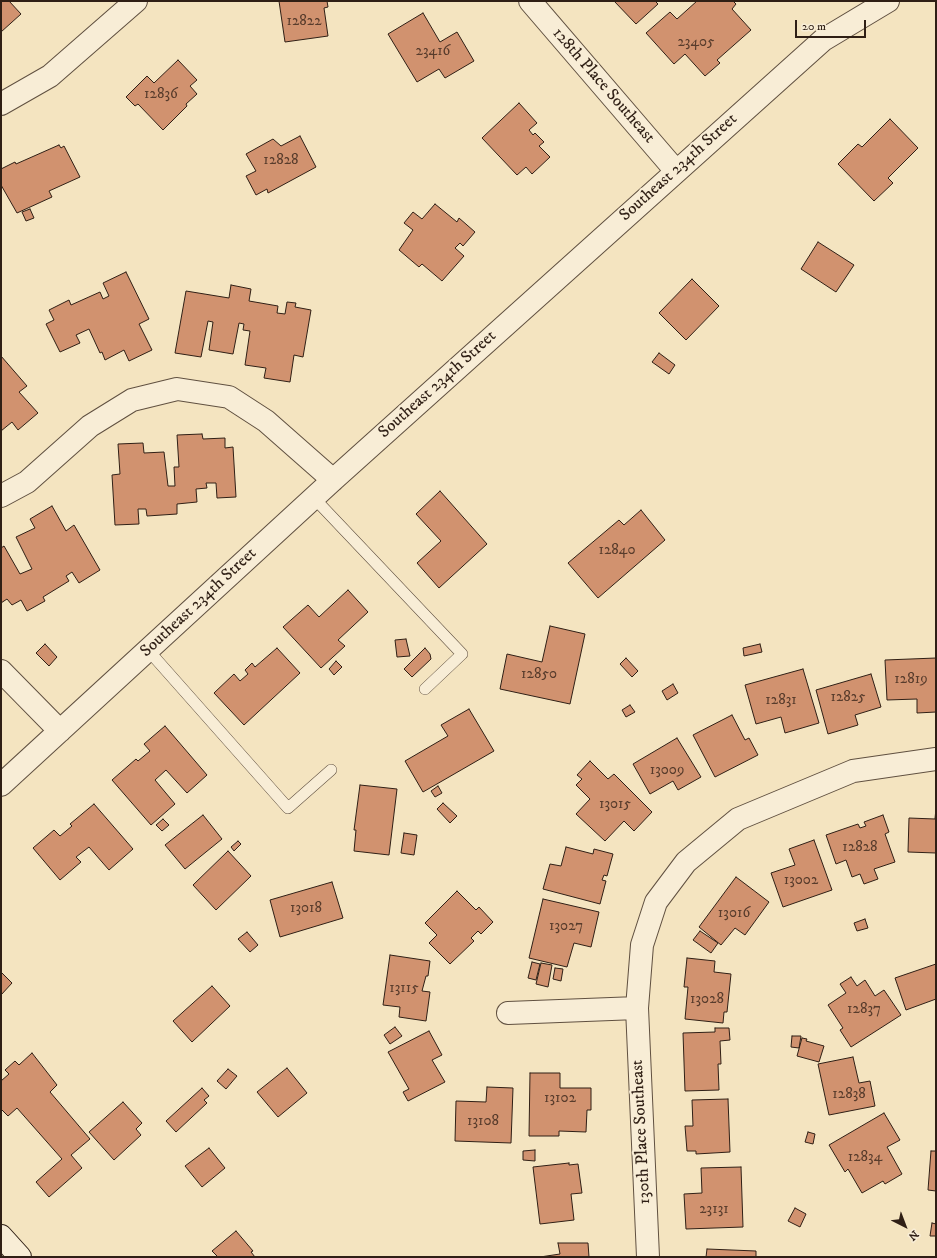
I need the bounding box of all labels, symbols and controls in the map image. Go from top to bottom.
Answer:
scale bar [797,12,868,38]
house number: 12822 [286,13,322,31]
text: 20 m [802,19,826,34]
street label: 128th Place Southeast [547,24,659,148]
house number: 23405 [677,34,715,52]
house number: 23416 [416,43,450,61]
house number: 12836 [144,86,178,104]
street label: Southeast 234th Street [616,110,742,226]
house number: 12828 [263,152,299,170]
street label: Southeast 234th Street [375,327,501,443]
house number: 12840 [598,542,636,560]
street label: Southeast 234th Street [137,544,261,662]
house number: 12850 [521,666,557,684]
house number: 12819 [894,671,928,689]
house number: 12825 [830,689,866,707]
house number: 12831 [765,692,797,710]
house number: 13009 [650,762,684,780]
house number: 13015 [599,796,631,814]
house number: 12828 [842,839,878,857]
house number: 13002 [784,872,818,890]
house number: 13018 [290,900,322,918]
house number: 13016 [718,905,750,923]
house number: 13027 [549,918,583,936]
house number: 13115 [389,980,419,998]
house number: 13028 [690,991,724,1009]
house number: 12837 [847,1001,881,1019]
street label: 130th Place Southeast [628,1059,656,1205]
house number: 12838 [832,1086,866,1104]
house number: 13102 [544,1090,576,1108]
house number: 13108 [467,1113,499,1131]
house number: 12834 [848,1149,882,1167]
house number: 23131 [699,1201,729,1219]
north arrow [885,1206,925,1246]
text: N [905,1227,921,1243]

